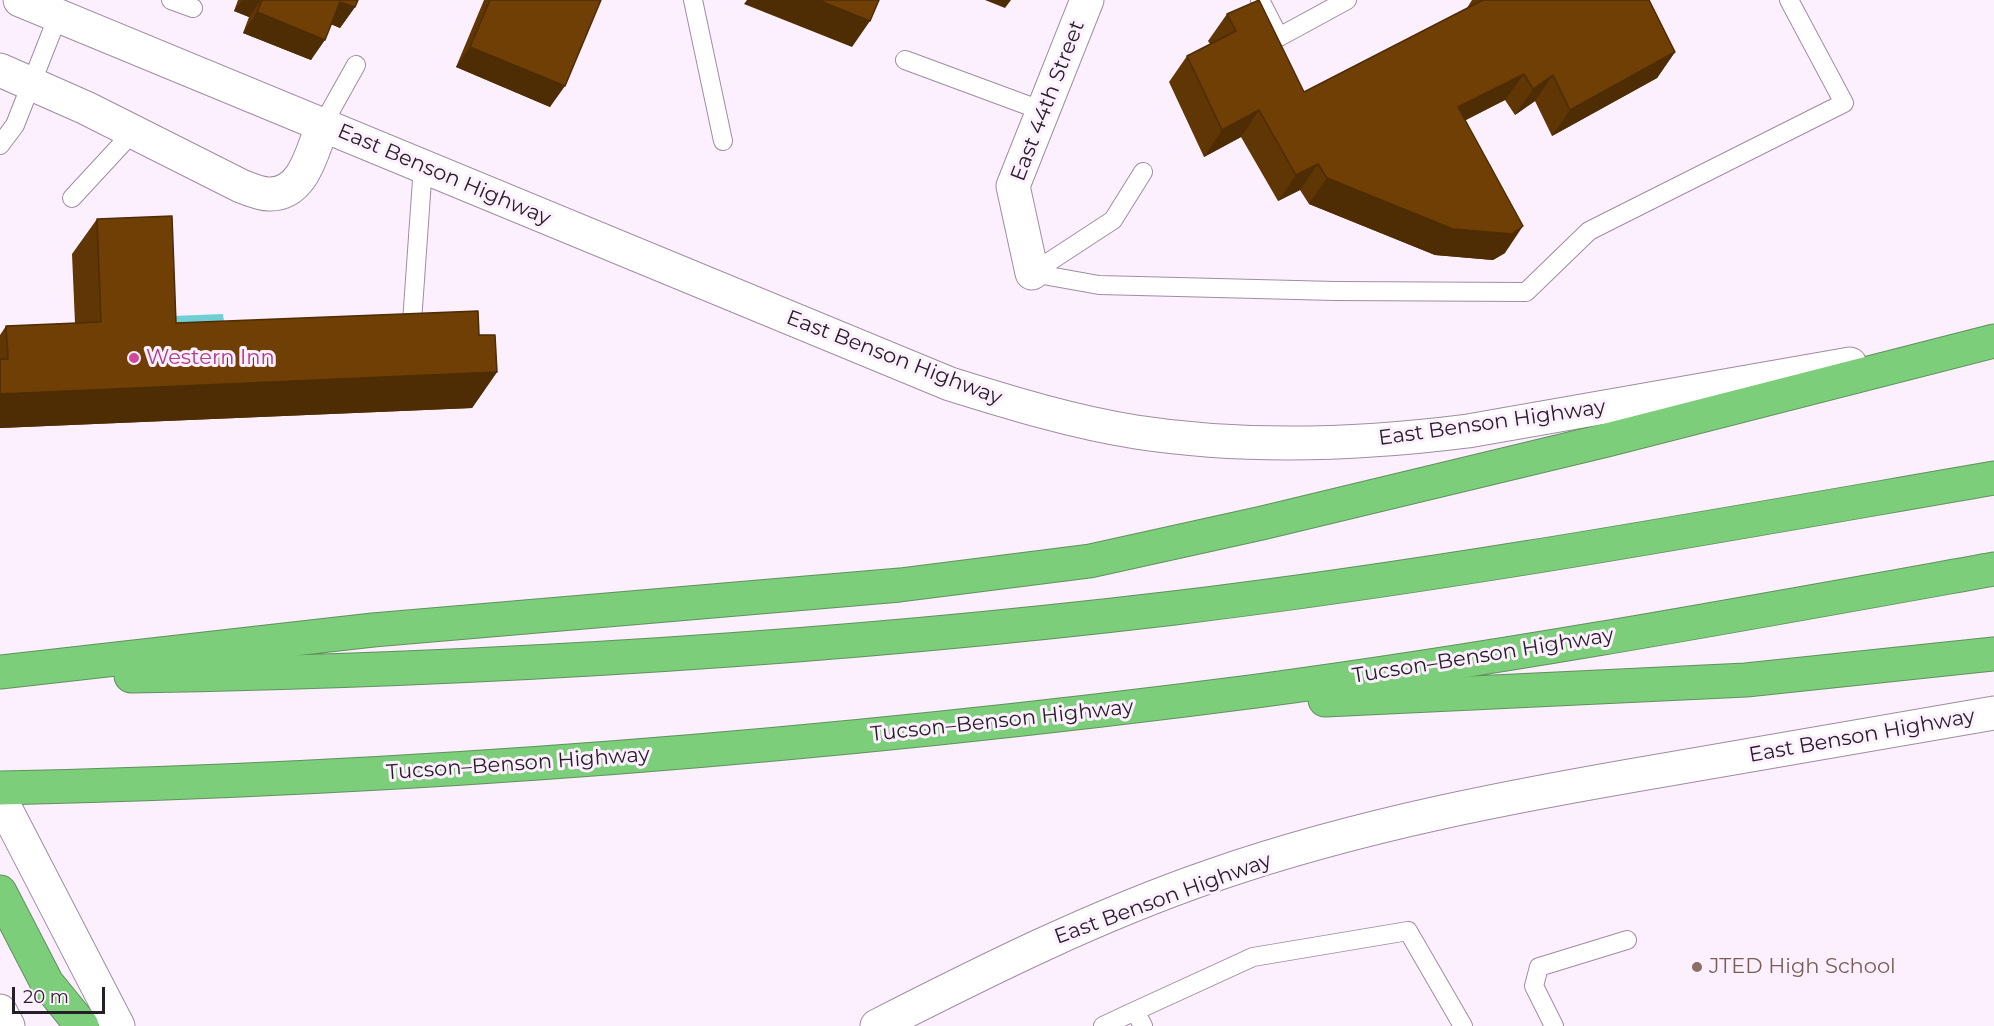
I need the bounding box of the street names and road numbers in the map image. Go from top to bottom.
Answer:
street label: East 44th Street [1006,17,1090,185]
street label: East Benson Highway [334,119,554,231]
street label: East Benson Highway [783,305,1005,411]
street label: East Benson Highway [1377,395,1607,451]
street label: Tucson–Benson Highway [1351,623,1615,689]
street label: Tucson–Benson Highway [869,695,1135,747]
street label: East Benson Highway [1747,704,1977,768]
street label: Tucson–Benson Highway [385,742,651,786]
street label: East Benson Highway [1051,848,1275,950]

